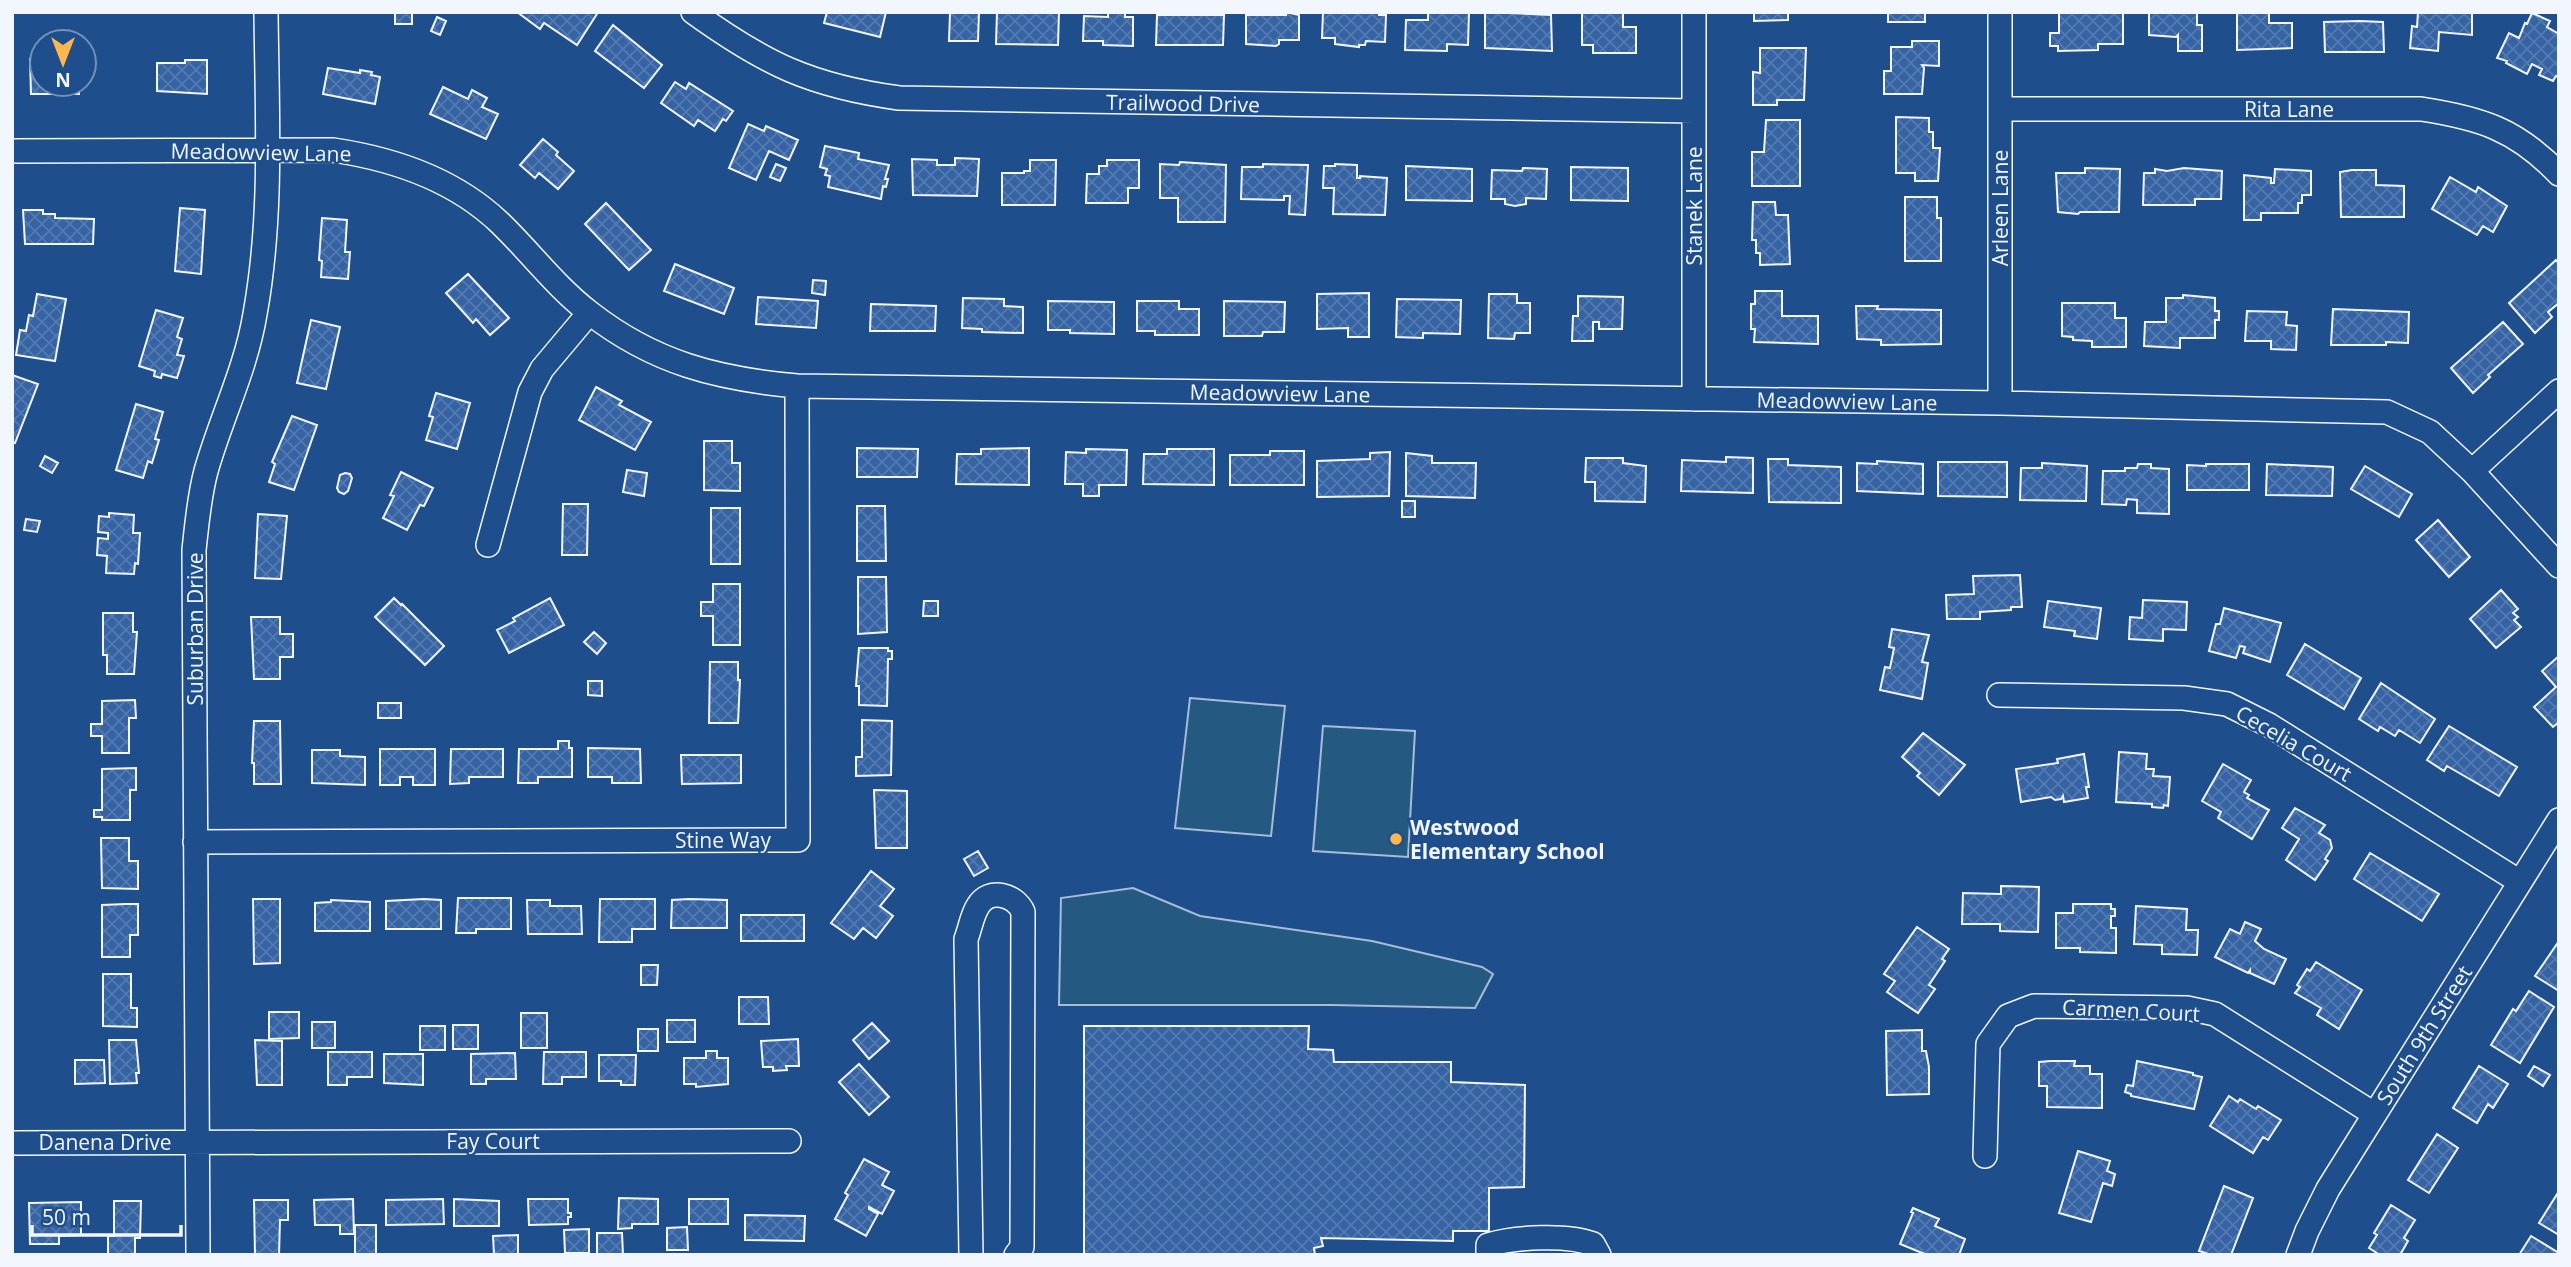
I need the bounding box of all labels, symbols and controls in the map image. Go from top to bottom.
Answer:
north arrow [28,28,98,98]
text: N [55,67,71,93]
street label: Trailwood Drive [1106,88,1260,118]
street label: Rita Lane [2244,95,2334,123]
street label: Meadowview Lane [170,136,352,168]
street label: Stanek Lane [1680,146,1708,266]
street label: Arleen Lane [1986,150,2014,266]
street label: Meadowview Lane [1189,377,1371,409]
street label: Meadowview Lane [1756,385,1938,417]
street label: Suburban Drive [181,553,209,705]
street label: Cecelia Court [2231,699,2357,787]
place label: Westwood Elementary School [1410,813,1605,865]
street label: Stine Way [675,826,771,854]
marker: Westwood Elementary School [1388,831,1404,847]
street label: South 9th Street [2370,960,2478,1110]
street label: Carmen Court [2061,992,2201,1028]
street label: Fay Court [446,1127,540,1155]
street label: Danena Drive [39,1128,171,1156]
scale bar [32,1194,180,1238]
text: 50 m [42,1203,91,1231]

